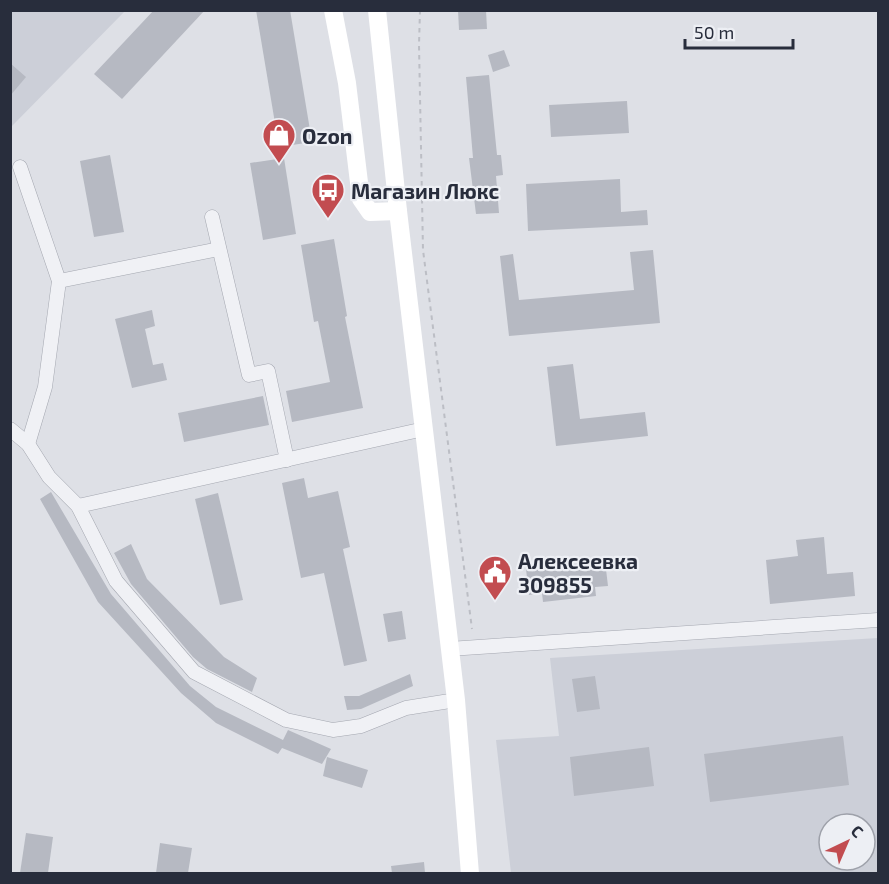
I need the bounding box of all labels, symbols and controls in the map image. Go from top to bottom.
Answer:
scale bar [685,12,793,50]
text: 50 m [694,21,734,43]
shop icon: Ozon [261,117,297,164]
place label: Ozon [302,123,352,148]
bus stop icon: Магазин Люкс [310,172,346,219]
place label: Магазин Люкс [351,178,500,203]
place label: Алексеевка 309855 [518,548,638,597]
public building icon: Алексеевка 309855 [477,554,513,601]
north arrow [817,812,877,872]
text: С [848,821,868,841]

